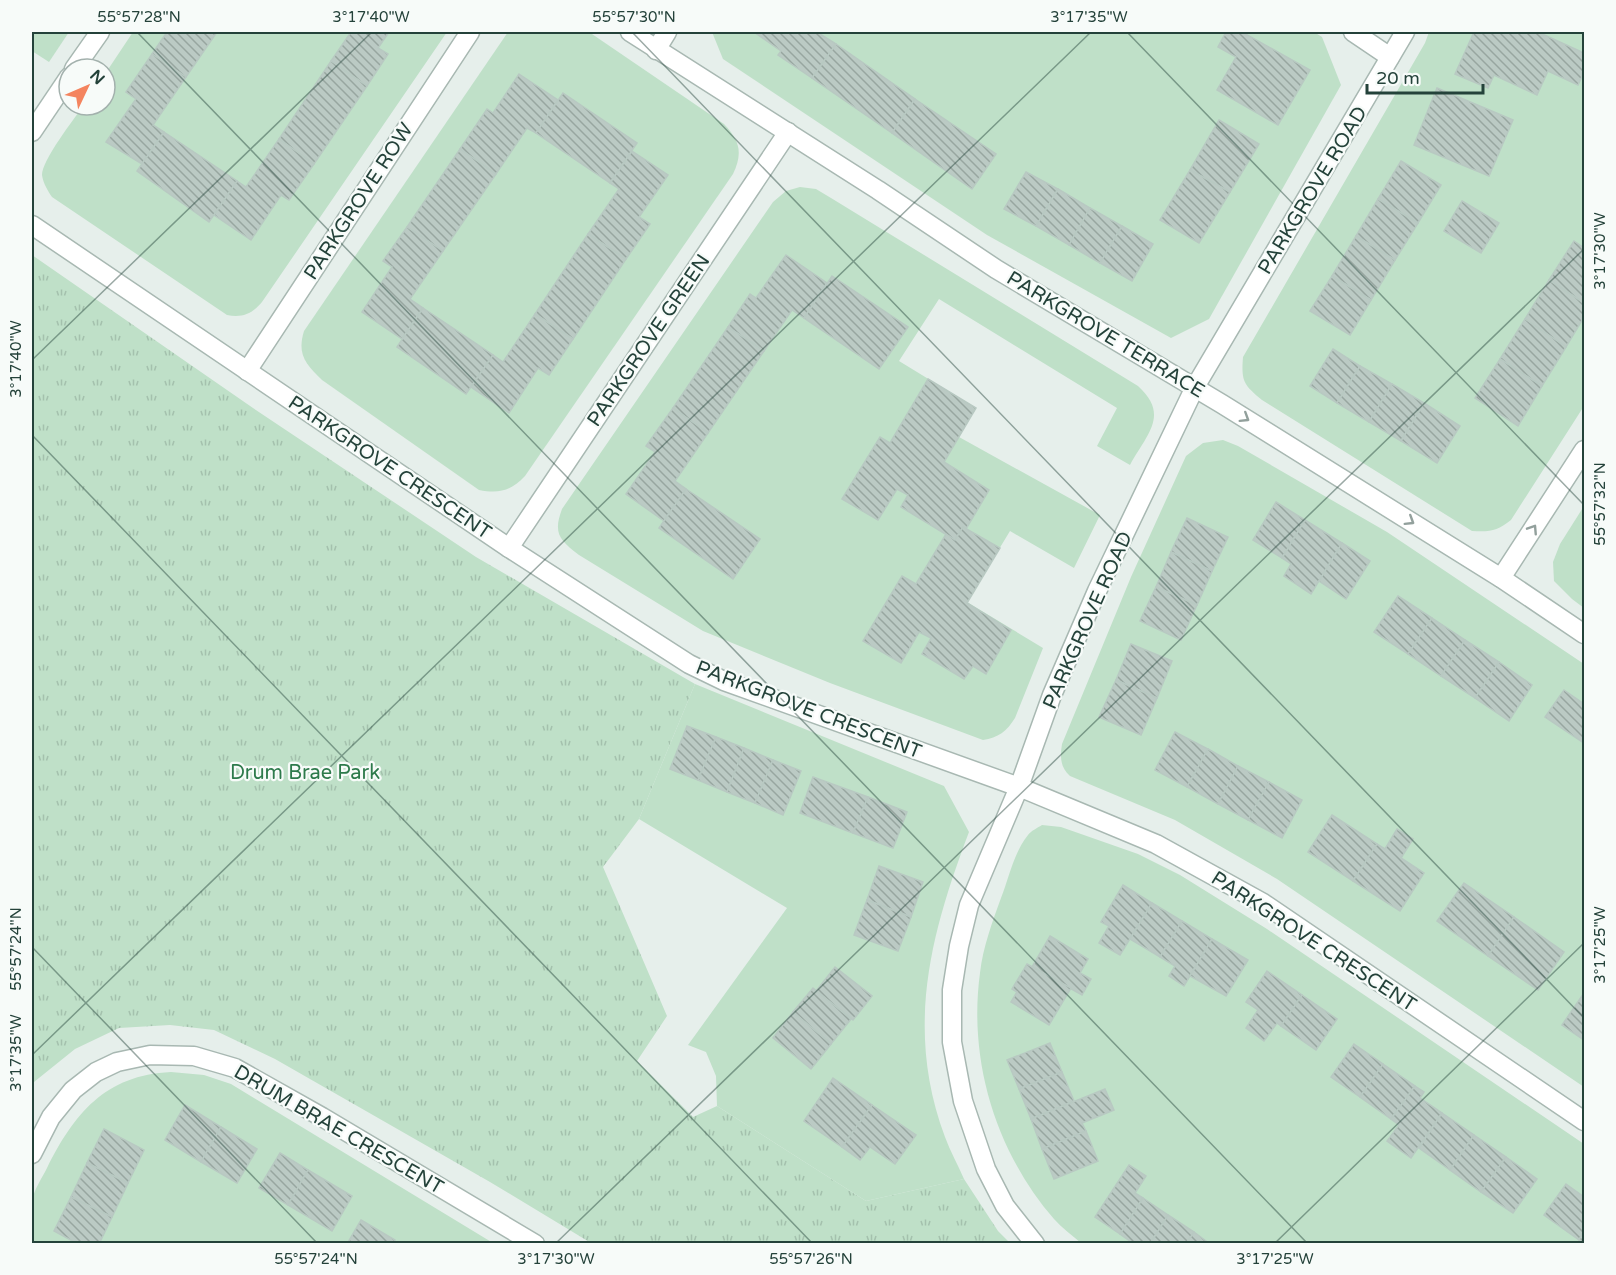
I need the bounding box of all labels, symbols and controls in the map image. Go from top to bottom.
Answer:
text: 55°57'28"N [97,8,181,26]
text: 3°17'40"W [332,8,410,26]
text: 55°57'30"N [592,8,676,26]
text: 3°17'35"W [1050,8,1128,26]
north arrow [57,57,117,117]
scale bar [1367,57,1482,95]
text: N [85,66,109,89]
text: 20 m [1376,67,1420,89]
street label: PARKGROVE ROAD [1253,102,1373,279]
street label: PARKGROVE ROW [299,119,419,285]
text: 3°17'30"W [1591,212,1609,290]
street label: PARKGROVE GREEN [582,250,715,431]
street label: PARKGROVE TERRACE [1002,266,1209,403]
text: 3°17'40"W [7,320,25,398]
street label: PARKGROVE CRESCENT [283,391,496,545]
one-way arrow [1239,410,1249,422]
text: 55°57'32"N [1591,462,1609,546]
one-way arrow [1404,513,1414,525]
one-way arrow [1526,524,1537,535]
street label: PARKGROVE ROAD [1038,528,1138,713]
street label: PARKGROVE CRESCENT [692,656,925,764]
park label: Drum Brae Park [230,761,380,785]
street label: PARKGROVE CRESCENT [1206,866,1421,1017]
text: 3°17'25"W [1591,906,1609,984]
text: 55°57'24"N [7,907,25,991]
text: 3°17'35"W [7,1014,25,1092]
street label: DRUM BRAE CRESCENT [229,1060,448,1200]
text: 55°57'24"N [274,1250,358,1268]
text: 3°17'30"W [517,1250,595,1268]
text: 55°57'26"N [769,1250,853,1268]
text: 3°17'25"W [1236,1250,1314,1268]

